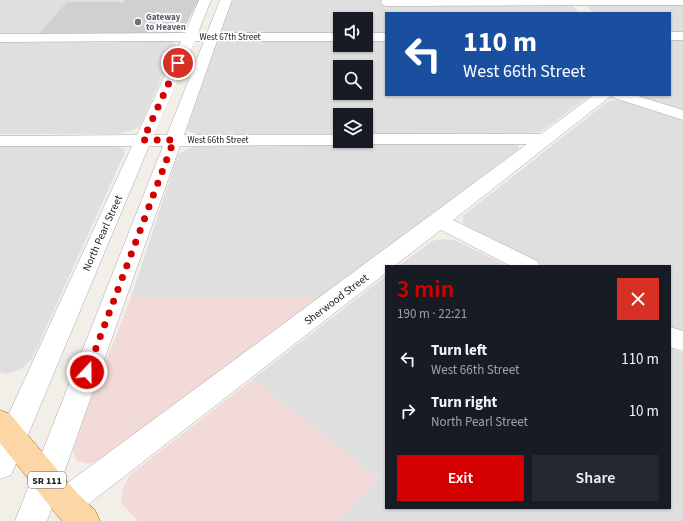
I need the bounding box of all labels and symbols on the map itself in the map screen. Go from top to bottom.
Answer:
place label: Gateway to Heaven [146,11,186,34]
marker: Gateway to Heaven [133,17,143,27]
street label: West 67th Street [199,31,261,44]
pin [161,46,195,80]
street label: West 66th Street [187,134,249,147]
street label: North Pearl Street [79,192,126,274]
street label: Sherwood Street [301,270,372,329]
position arrow [66,351,108,393]
road number: SR 111 [28,472,66,488]

